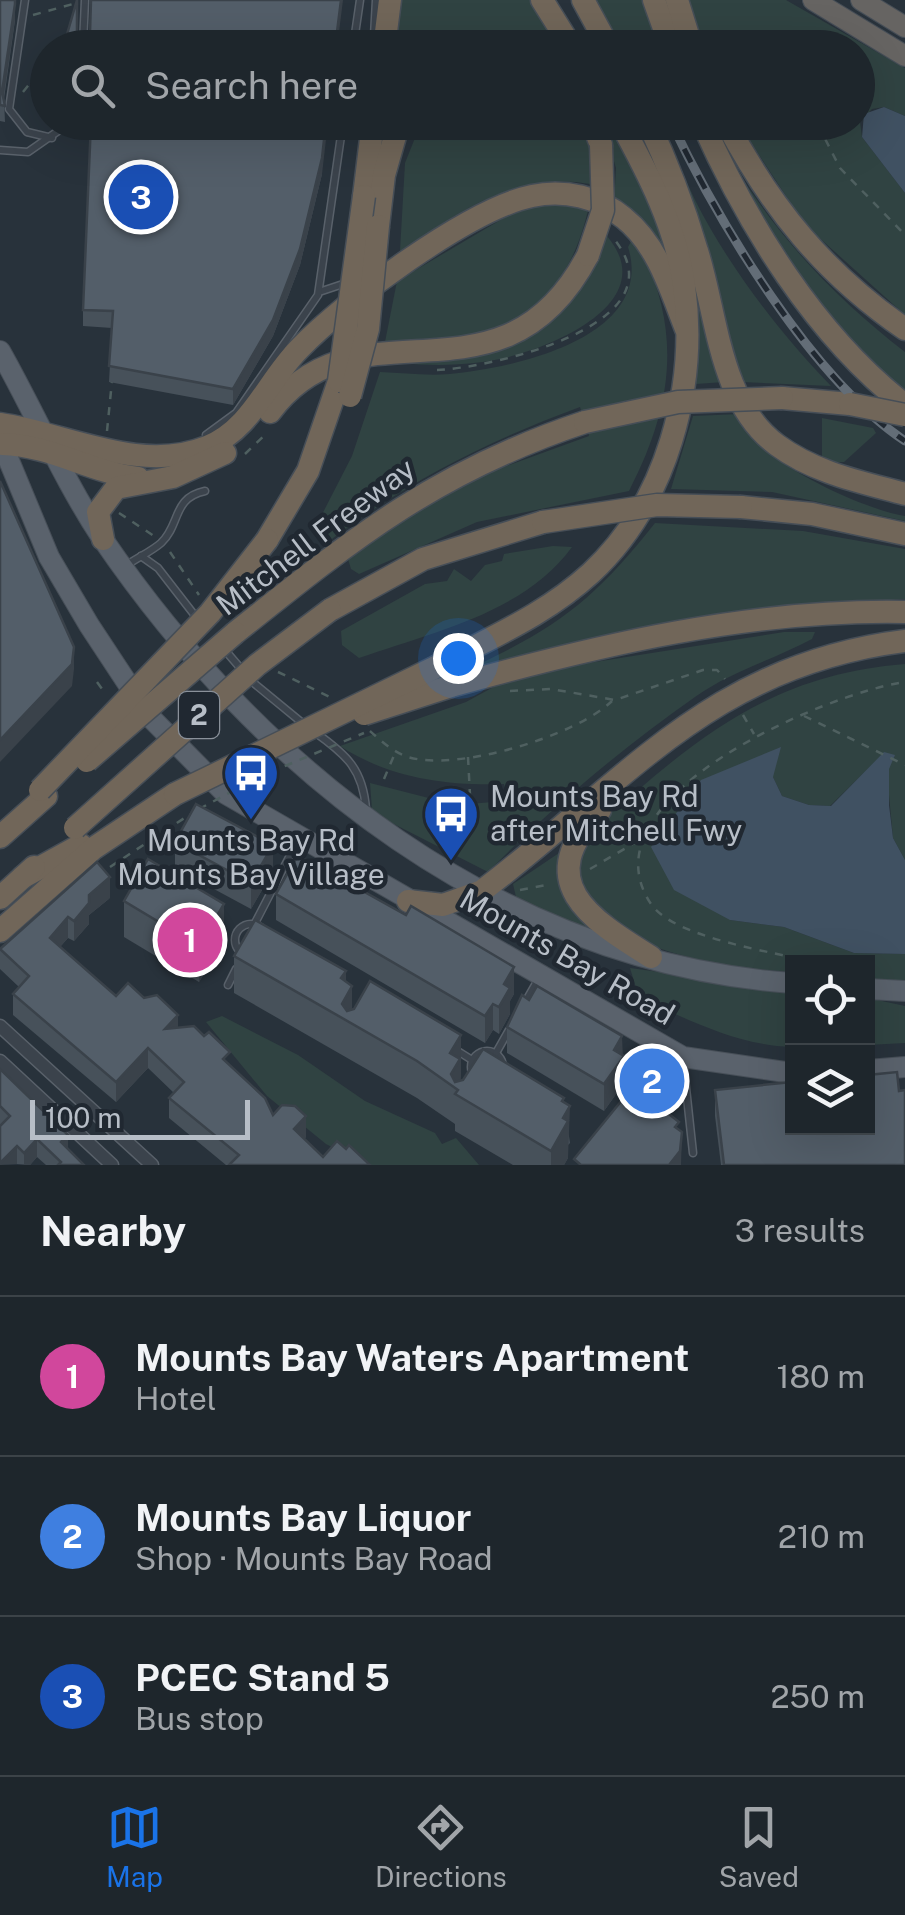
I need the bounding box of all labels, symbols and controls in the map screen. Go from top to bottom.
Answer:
search box [30,30,875,140]
icon: search [65,58,120,113]
text: Search here [145,63,358,108]
pin: 3 [108,160,174,234]
street label: Mitchell Freeway [209,450,422,622]
your location [433,633,484,684]
road number: 2 [179,692,219,738]
bus stop icon: Mounts Bay Rd Mounts Bay Village [221,743,281,822]
place label: Mounts Bay Rd after Mitchell Fwy [490,778,742,848]
bus stop icon: Mounts Bay Rd after Mitchell Fwy [421,784,481,863]
place label: Mounts Bay Rd Mounts Bay Village [117,822,385,892]
street label: Mounts Bay Road [454,880,681,1032]
pin: 1 [158,902,222,978]
map controls [785,955,875,1135]
button: locate [785,955,875,1045]
pin: 2 [620,1044,684,1118]
button: layers [785,1045,875,1135]
scale bar [30,1095,250,1140]
text: 100 m [45,1101,122,1134]
text: Nearby [40,1206,186,1255]
text: 3 results [735,1212,865,1249]
text: Mounts Bay Waters Apartment [135,1335,689,1380]
text: 1 [66,1358,79,1395]
text: 180 m [776,1358,865,1395]
text: Hotel [135,1380,217,1417]
text: Mounts Bay Liquor [135,1495,472,1540]
text: 2 [62,1518,83,1555]
text: 210 m [778,1518,865,1555]
text: Shop · Mounts Bay Road [135,1540,493,1577]
text: PCEC Stand 5 [135,1655,390,1700]
text: 3 [62,1678,83,1715]
text: 250 m [770,1678,865,1715]
text: Bus stop [135,1700,264,1737]
tab: Map [106,1800,163,1893]
tab: Directions [375,1800,507,1893]
tab: Saved [719,1800,799,1893]

